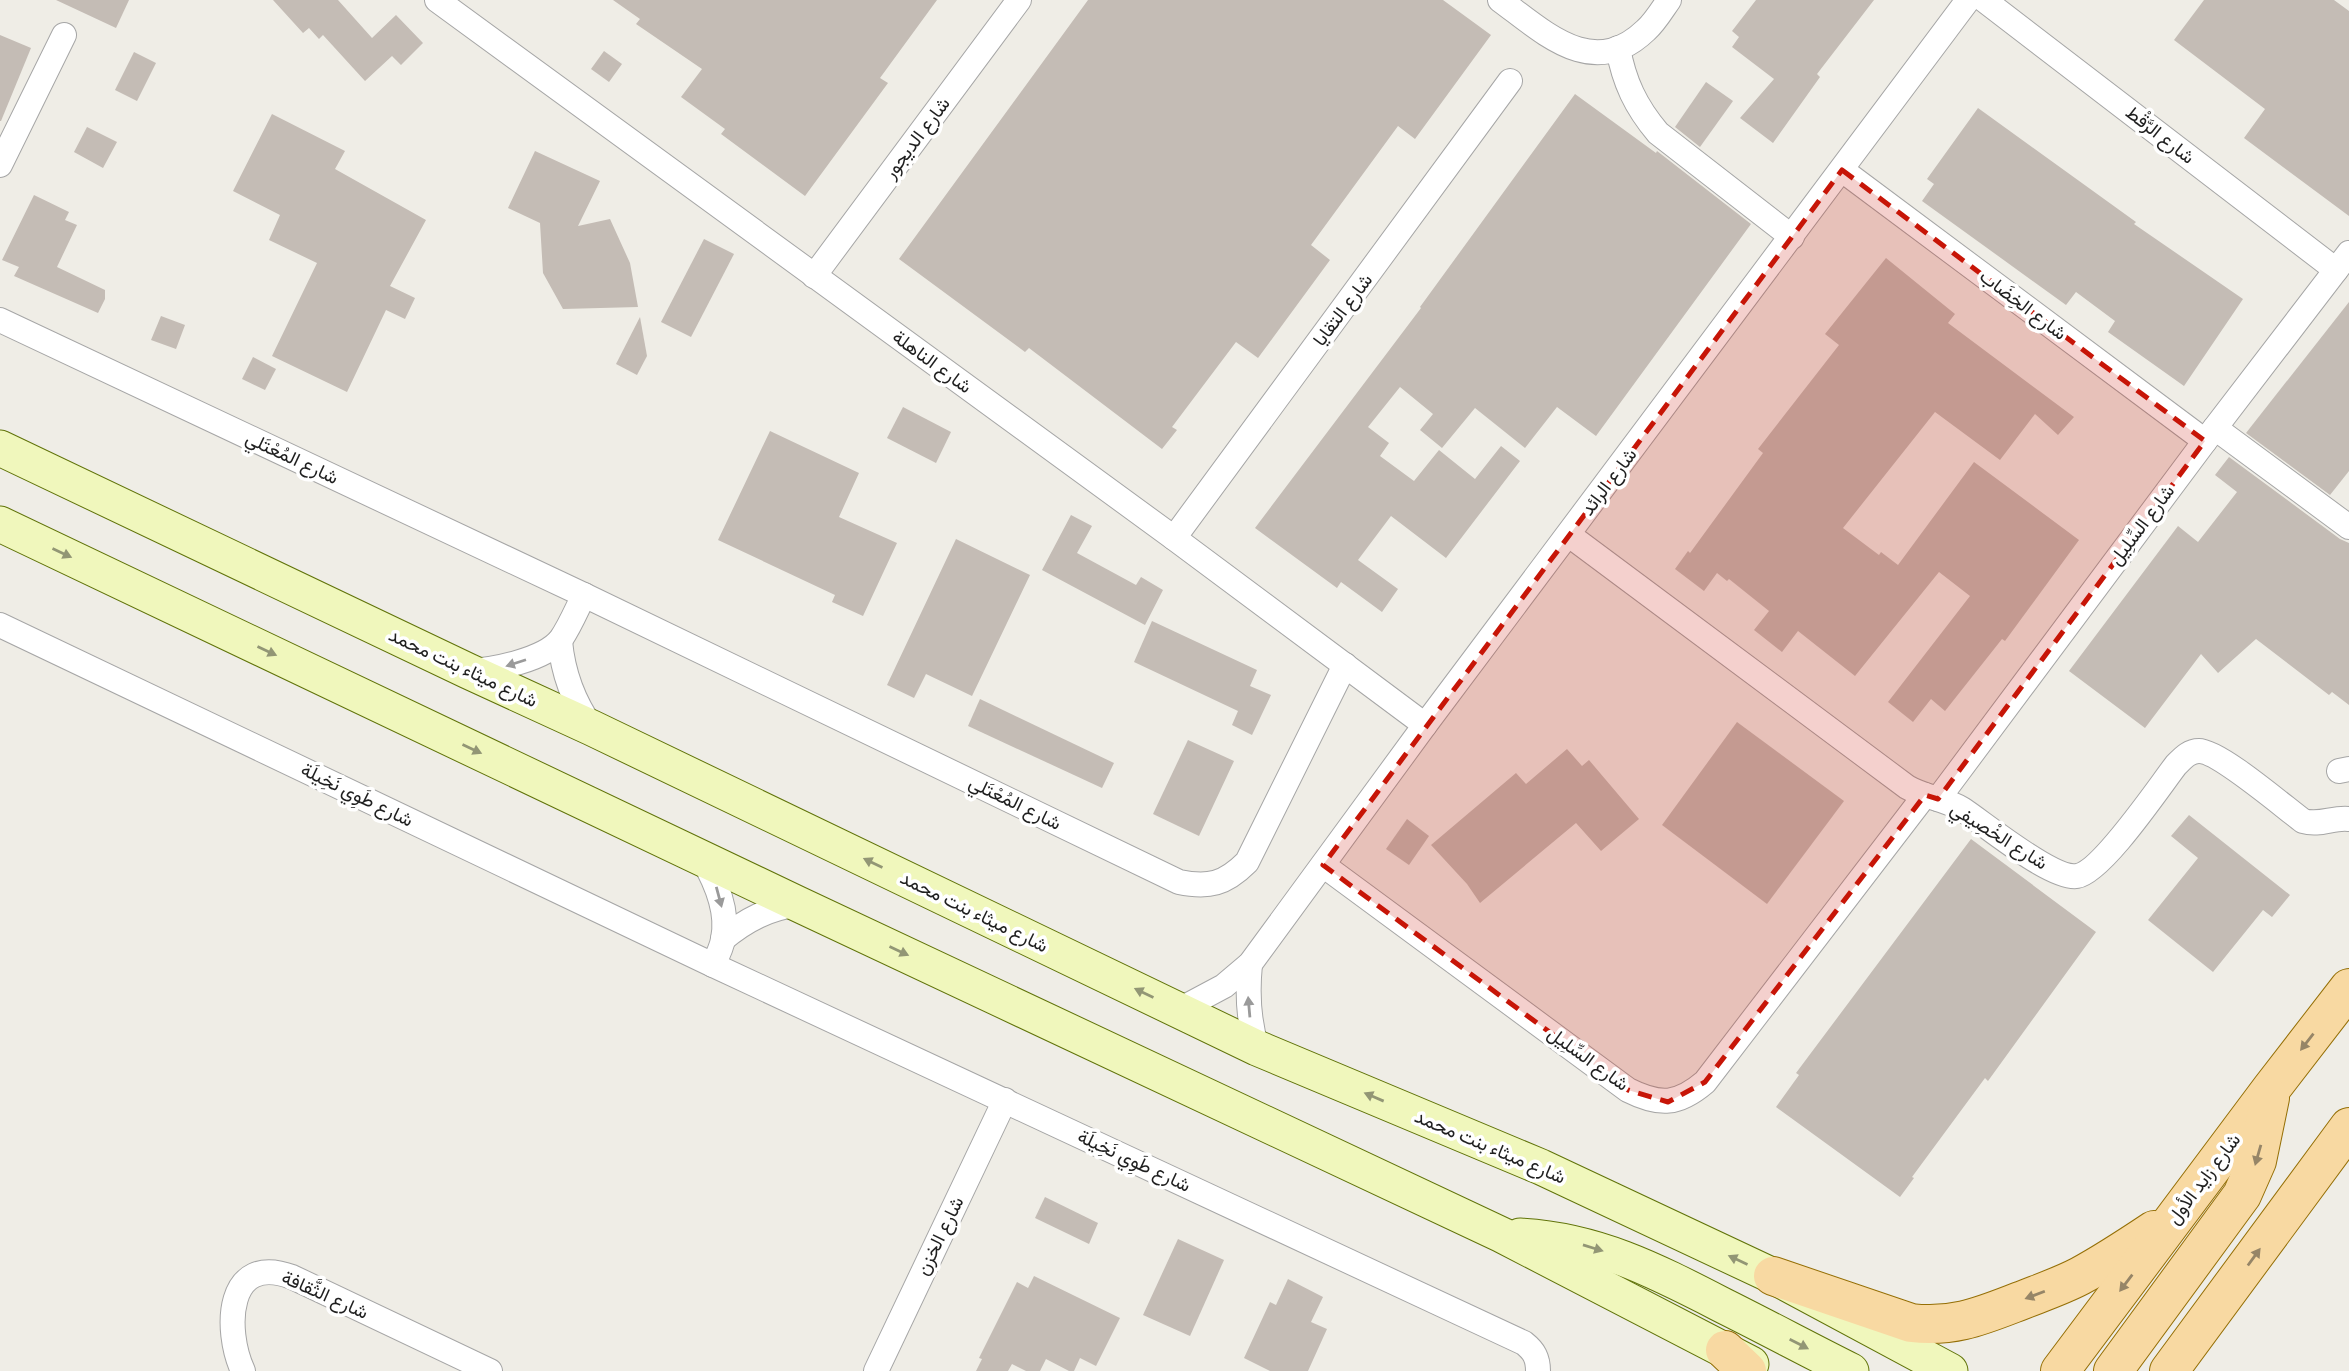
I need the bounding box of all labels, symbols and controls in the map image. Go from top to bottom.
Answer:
street label: شارع الديجور [878,92,956,184]
street label: شارع الرَّقْط [2120,100,2200,170]
street label: شارع الخِضَاب [1975,264,2071,346]
street label: شارع التقايا [1308,269,1378,351]
street label: شارع الناهلة [887,325,977,399]
street label: شارع المُعْتَلي [240,426,342,493]
street label: شارع الرائد [1576,443,1642,521]
street label: شارع السِّلِيل [2104,480,2180,570]
one-way arrow [52,547,72,559]
street label: شارع ميثاء بنت محمد [385,623,541,713]
one-way arrow [257,645,277,657]
one-way arrow [506,658,527,669]
one-way arrow [462,743,482,754]
street label: شارع طَوِي نَخِيلَة [296,757,417,835]
street label: شارع المُعْتَلي [964,770,1065,838]
street label: شارع الخْصِيفي [1944,797,2052,878]
one-way arrow [863,857,883,869]
street label: شارع ميثاء بنت محمد [896,866,1052,958]
one-way arrow [714,886,725,908]
one-way arrow [889,946,909,957]
one-way arrow [1134,988,1154,999]
one-way arrow [1243,995,1254,1017]
street label: شارع السِّلِيل [1543,1021,1633,1097]
one-way arrow [2301,1033,2315,1051]
one-way arrow [1364,1091,1384,1103]
street label: شارع ميثاء بنت محمد [1411,1104,1569,1190]
street label: شارع طَوِي نَخِيلَة [1072,1124,1194,1200]
street label: شارع زايد الأول [2162,1129,2246,1229]
one-way arrow [2252,1145,2262,1166]
street label: شارع الخزن [911,1193,969,1279]
one-way arrow [1583,1244,1604,1254]
one-way arrow [2247,1248,2261,1267]
one-way arrow [1728,1254,1748,1265]
street label: شارع الثَّقافة [278,1264,373,1325]
one-way arrow [2119,1273,2134,1291]
one-way arrow [2024,1290,2045,1301]
one-way arrow [1789,1339,1809,1350]

